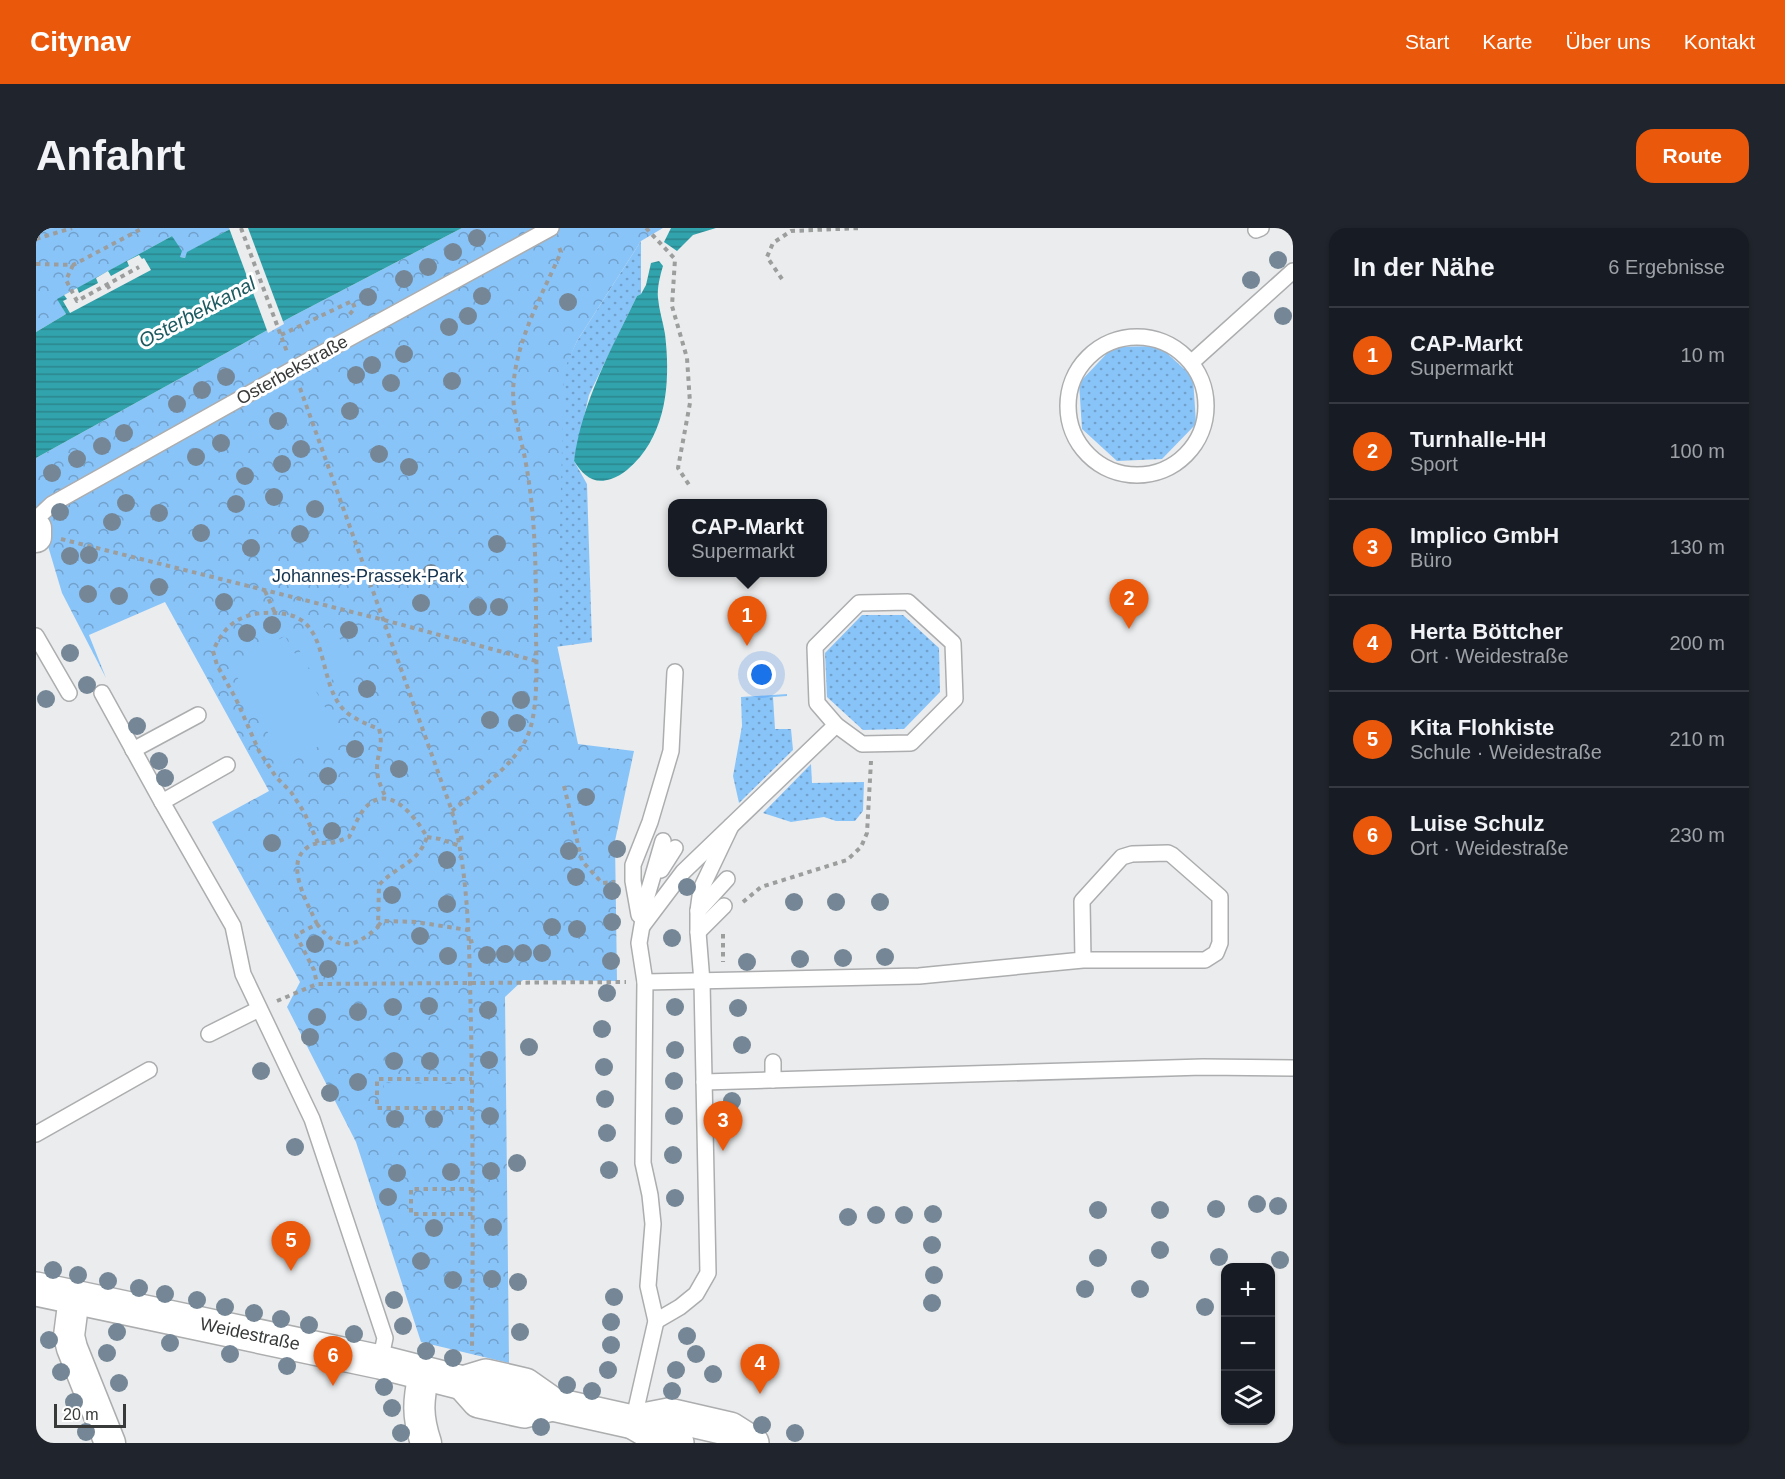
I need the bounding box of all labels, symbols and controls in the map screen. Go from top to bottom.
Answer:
text: Citynav [30,26,131,57]
text: Start [1405,30,1449,53]
text: Karte [1482,30,1533,53]
text: Über uns [1566,30,1651,53]
text: Kontakt [1684,30,1755,53]
button: Route [1636,129,1749,183]
text: Anfahrt [36,132,185,179]
text: In der Nähe [1353,252,1495,282]
text: 6 Ergebnisse [1608,256,1725,278]
water label: Osterbekkanal [135,272,260,352]
street label: Osterbekstraße [233,331,351,409]
text: CAP-Markt [1410,331,1522,356]
text: 1 [1367,344,1378,366]
text: 10 m [1681,344,1725,366]
text: Supermarkt [1410,357,1513,379]
text: Turnhalle-HH [1410,427,1546,452]
text: 2 [1367,440,1378,462]
text: 100 m [1669,440,1725,462]
text: Sport [1410,453,1458,475]
popup [668,499,827,577]
text: CAP-Markt [691,514,804,539]
text: Implico GmbH [1410,523,1559,548]
text: 3 [1367,536,1378,558]
text: 130 m [1669,536,1725,558]
text: Supermarkt [691,540,795,562]
text: Büro [1410,549,1452,571]
park label: Johannes-Prassek-Park [272,566,465,586]
pin: 2 [1110,580,1148,629]
pin: 1 [728,596,766,646]
text: Herta Böttcher [1410,619,1563,644]
text: 4 [1367,632,1378,654]
text: 200 m [1669,632,1725,654]
text: Ort · Weidestraße [1410,645,1569,667]
your location [747,660,776,689]
text: Kita Flohkiste [1410,715,1554,740]
text: 5 [1367,728,1378,750]
text: 210 m [1669,728,1725,750]
text: Schule · Weidestraße [1410,741,1602,763]
text: Luise Schulz [1410,811,1544,836]
text: 6 [1367,824,1378,846]
text: 230 m [1669,824,1725,846]
text: Ort · Weidestraße [1410,837,1569,859]
pin: 3 [704,1102,742,1151]
pin: 5 [272,1222,310,1271]
map controls [1221,1263,1275,1425]
button: + [1221,1263,1275,1317]
street label: Weidestraße [198,1314,302,1354]
button: − [1221,1317,1275,1371]
pin: 6 [314,1336,352,1386]
pin: 4 [740,1344,780,1394]
button: layers [1221,1371,1275,1425]
scale bar [54,1401,126,1428]
text: 20 m [63,1406,99,1423]

